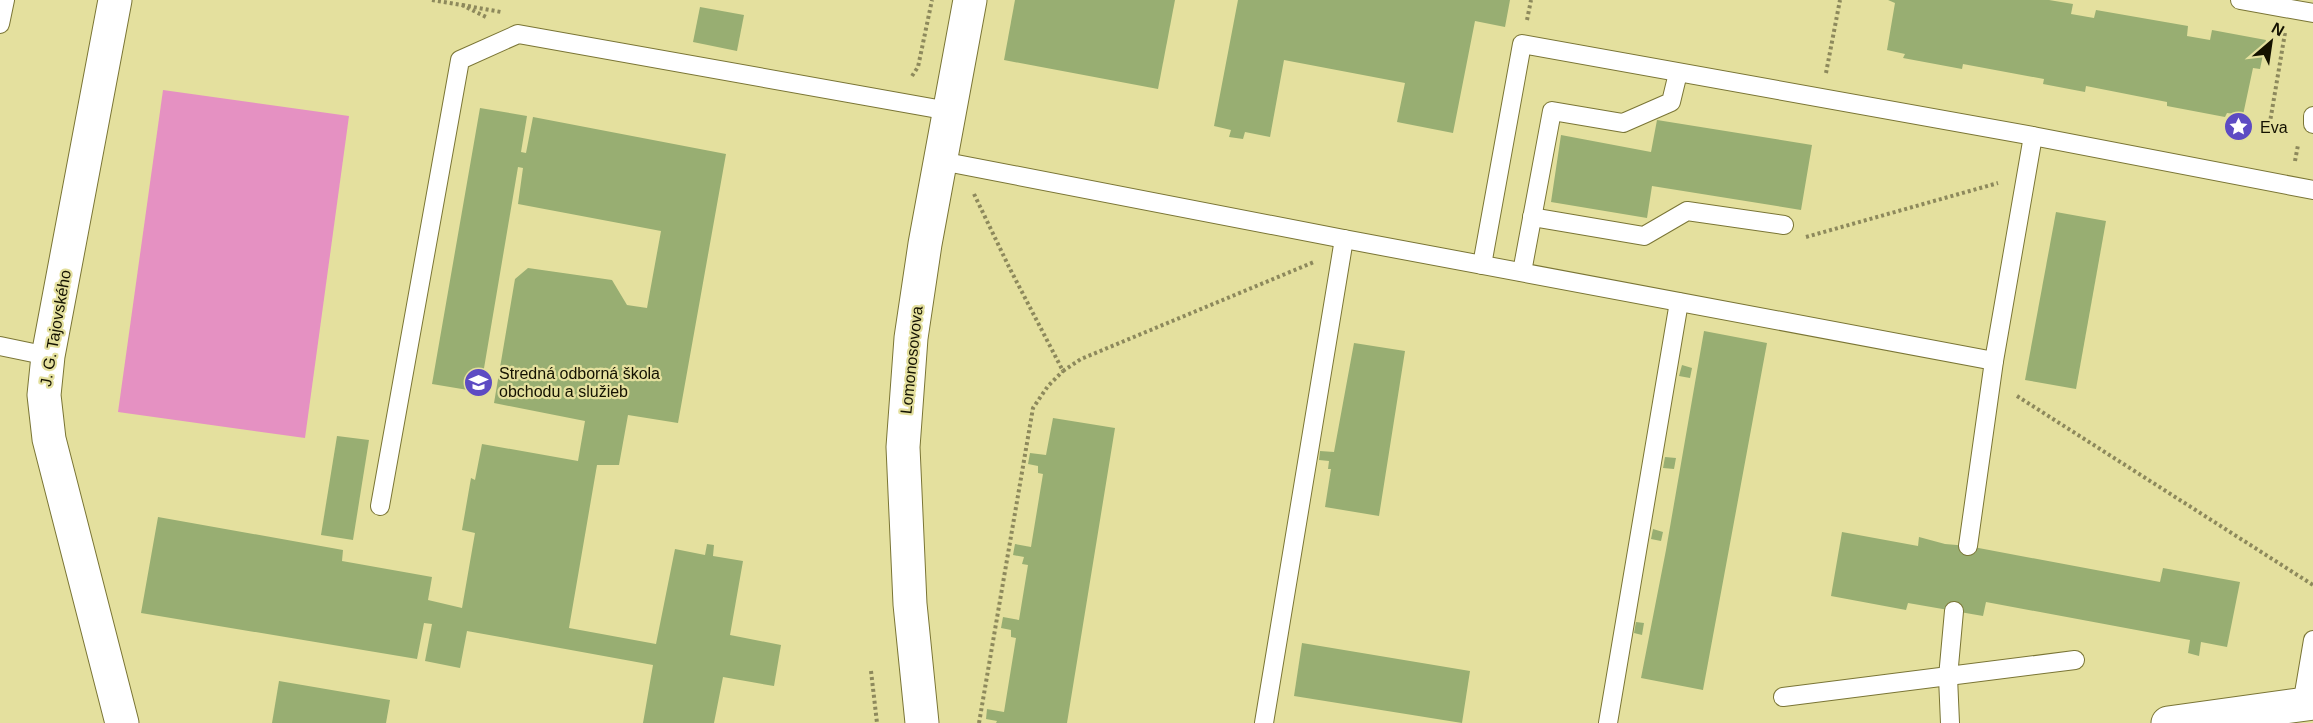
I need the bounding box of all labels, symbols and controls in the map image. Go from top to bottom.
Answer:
north arrow [2241,12,2301,72]
text: N [2269,19,2287,40]
place icon: Eva [2223,111,2255,143]
place label: Eva [2260,119,2288,136]
street label: J. G. Tajovského [37,268,74,388]
street label: Lomonosovova [897,305,926,415]
place label: Stredná odborná škola obchodu a služieb [499,365,660,400]
school or university icon: Stredná odborná škola obchodu a služieb [462,366,494,398]

